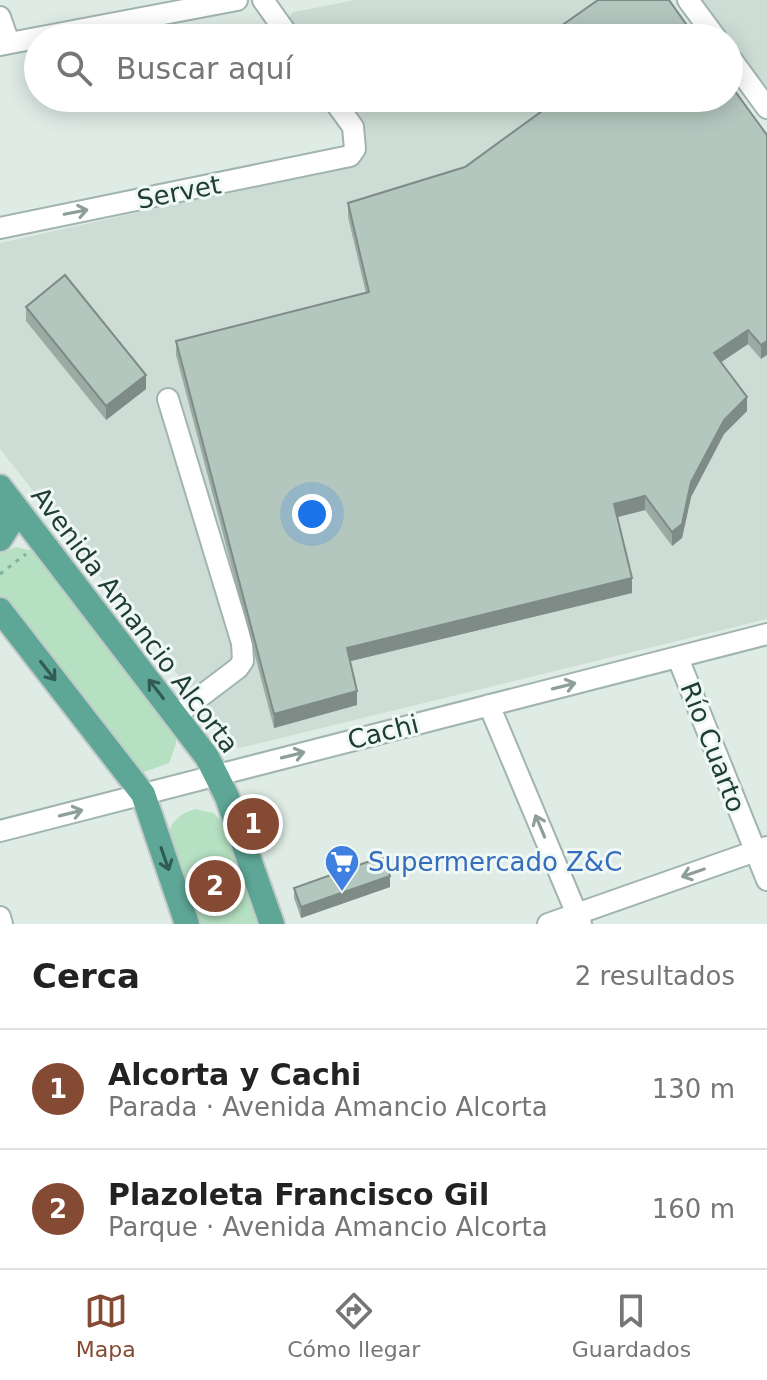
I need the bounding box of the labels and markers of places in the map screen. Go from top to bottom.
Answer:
pin: 1 [227,794,279,854]
supermarket icon: Supermercado Z&C [323,843,361,893]
place label: Supermercado Z&C [368,847,622,877]
pin: 2 [189,856,241,916]

